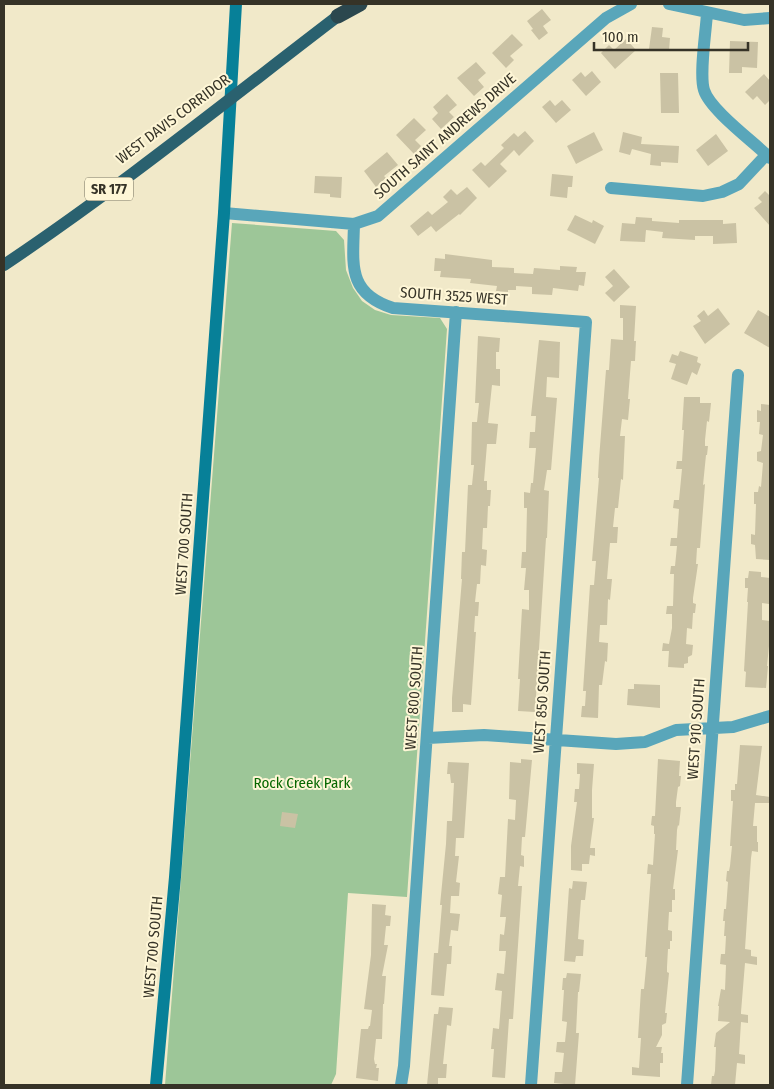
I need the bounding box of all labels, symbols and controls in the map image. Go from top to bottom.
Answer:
scale bar [594,20,748,52]
text: 100 m [602,28,639,46]
street label: SOUTH SAINT ANDREWS DRIVE [370,69,520,203]
street label: WEST DAVIS CORRIDOR [113,70,233,168]
road number: SR 177 [85,178,133,200]
street label: SOUTH 3525 WEST [400,283,509,309]
street label: WEST 700 SOUTH [171,492,197,596]
street label: WEST 800 SOUTH [401,645,427,751]
street label: WEST 850 SOUTH [529,650,555,754]
street label: WEST 910 SOUTH [683,678,709,780]
park label: Rock Creek Park [254,774,350,792]
street label: WEST 700 SOUTH [140,895,166,999]

